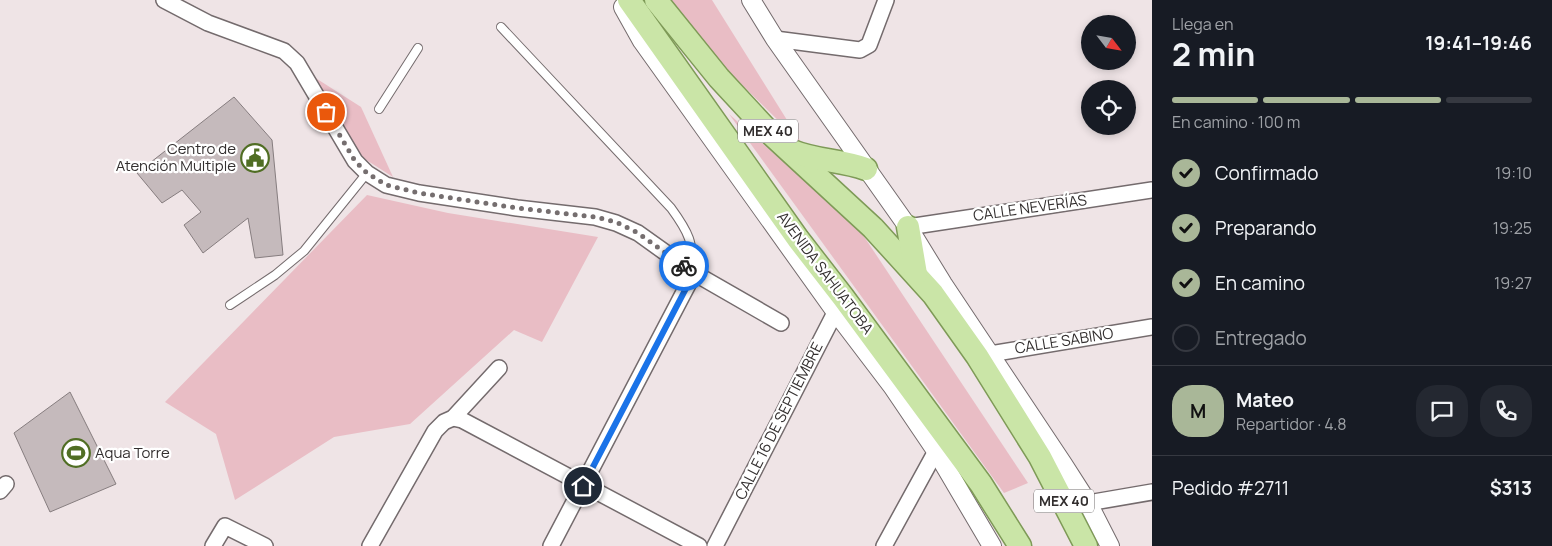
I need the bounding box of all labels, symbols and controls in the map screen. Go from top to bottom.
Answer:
text: Llega en [1172,13,1233,35]
north arrow [1081,15,1136,70]
map controls [1081,15,1136,135]
text: 19:41–19:46 [1425,30,1532,56]
text: 2 min [1172,32,1255,76]
button: locate [1081,80,1136,135]
pin [305,91,347,133]
icon: bag [312,98,340,126]
text: En camino · 100 m [1172,111,1300,133]
road number: MEX 40 [738,120,798,142]
place label: Centro de Atención Multiple [116,138,236,176]
public building icon: Centro de Atención Multiple [240,143,270,173]
icon: check [1172,159,1200,187]
text: Confirmado [1215,160,1319,186]
text: 19:10 [1495,162,1532,184]
street label: CALLE NEVERÍAS [972,189,1088,226]
street label: AVENIDA SAHUATOBA [772,207,879,339]
icon: check [1172,214,1200,242]
text: Preparando [1215,215,1317,241]
text: 19:25 [1493,217,1532,239]
courier [659,241,709,291]
icon: bike [670,252,698,280]
icon: check [1172,269,1200,297]
text: En camino [1215,270,1305,296]
text: 19:27 [1494,272,1532,294]
street label: CALLE SABINO [1013,322,1115,359]
text: Entregado [1215,325,1307,351]
street label: CALLE 16 DE SEPTIEMBRE [730,338,827,503]
button: chat [1416,385,1468,437]
button: phone [1480,385,1532,437]
text: Mateo [1236,387,1294,413]
text: M [1190,398,1206,424]
text: Repartidor · 4.8 [1236,413,1347,435]
sports icon: Aqua Torre [61,438,91,468]
place label: Aqua Torre [95,442,170,463]
pin [562,465,604,507]
icon: home [569,472,597,500]
text: Pedido #2711 [1172,475,1289,501]
text: $313 [1490,475,1532,501]
road number: MEX 40 [1034,490,1094,512]

